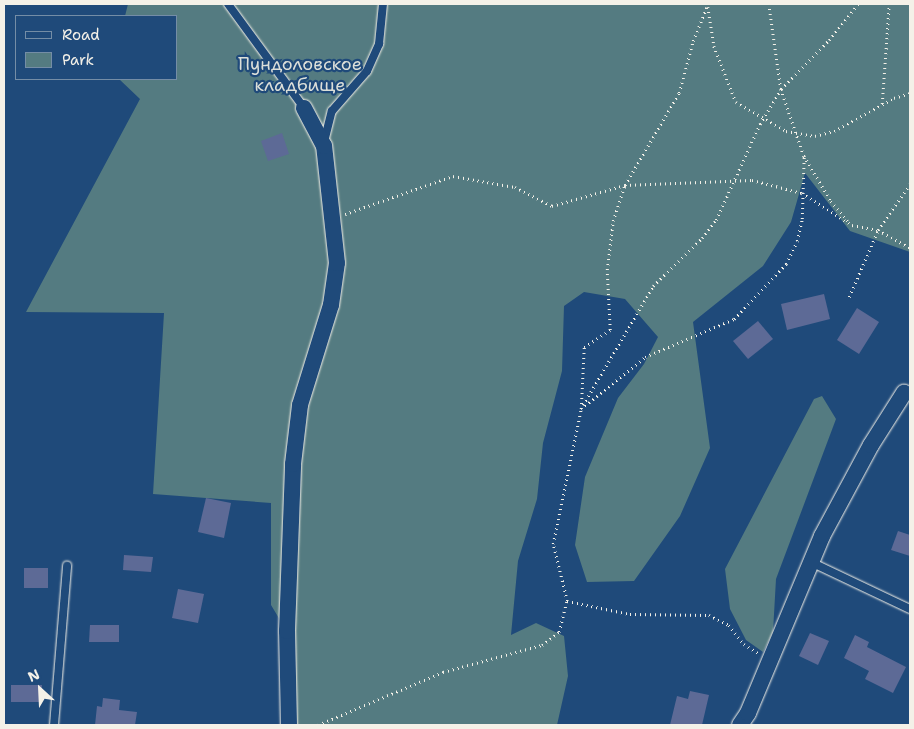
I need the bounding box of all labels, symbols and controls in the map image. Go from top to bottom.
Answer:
legend [15,15,178,80]
text: Road [62,25,100,45]
text: Park [62,50,94,70]
park label: Пундоловское кладбище [238,54,362,96]
north arrow [15,664,65,714]
text: N [25,665,42,686]

